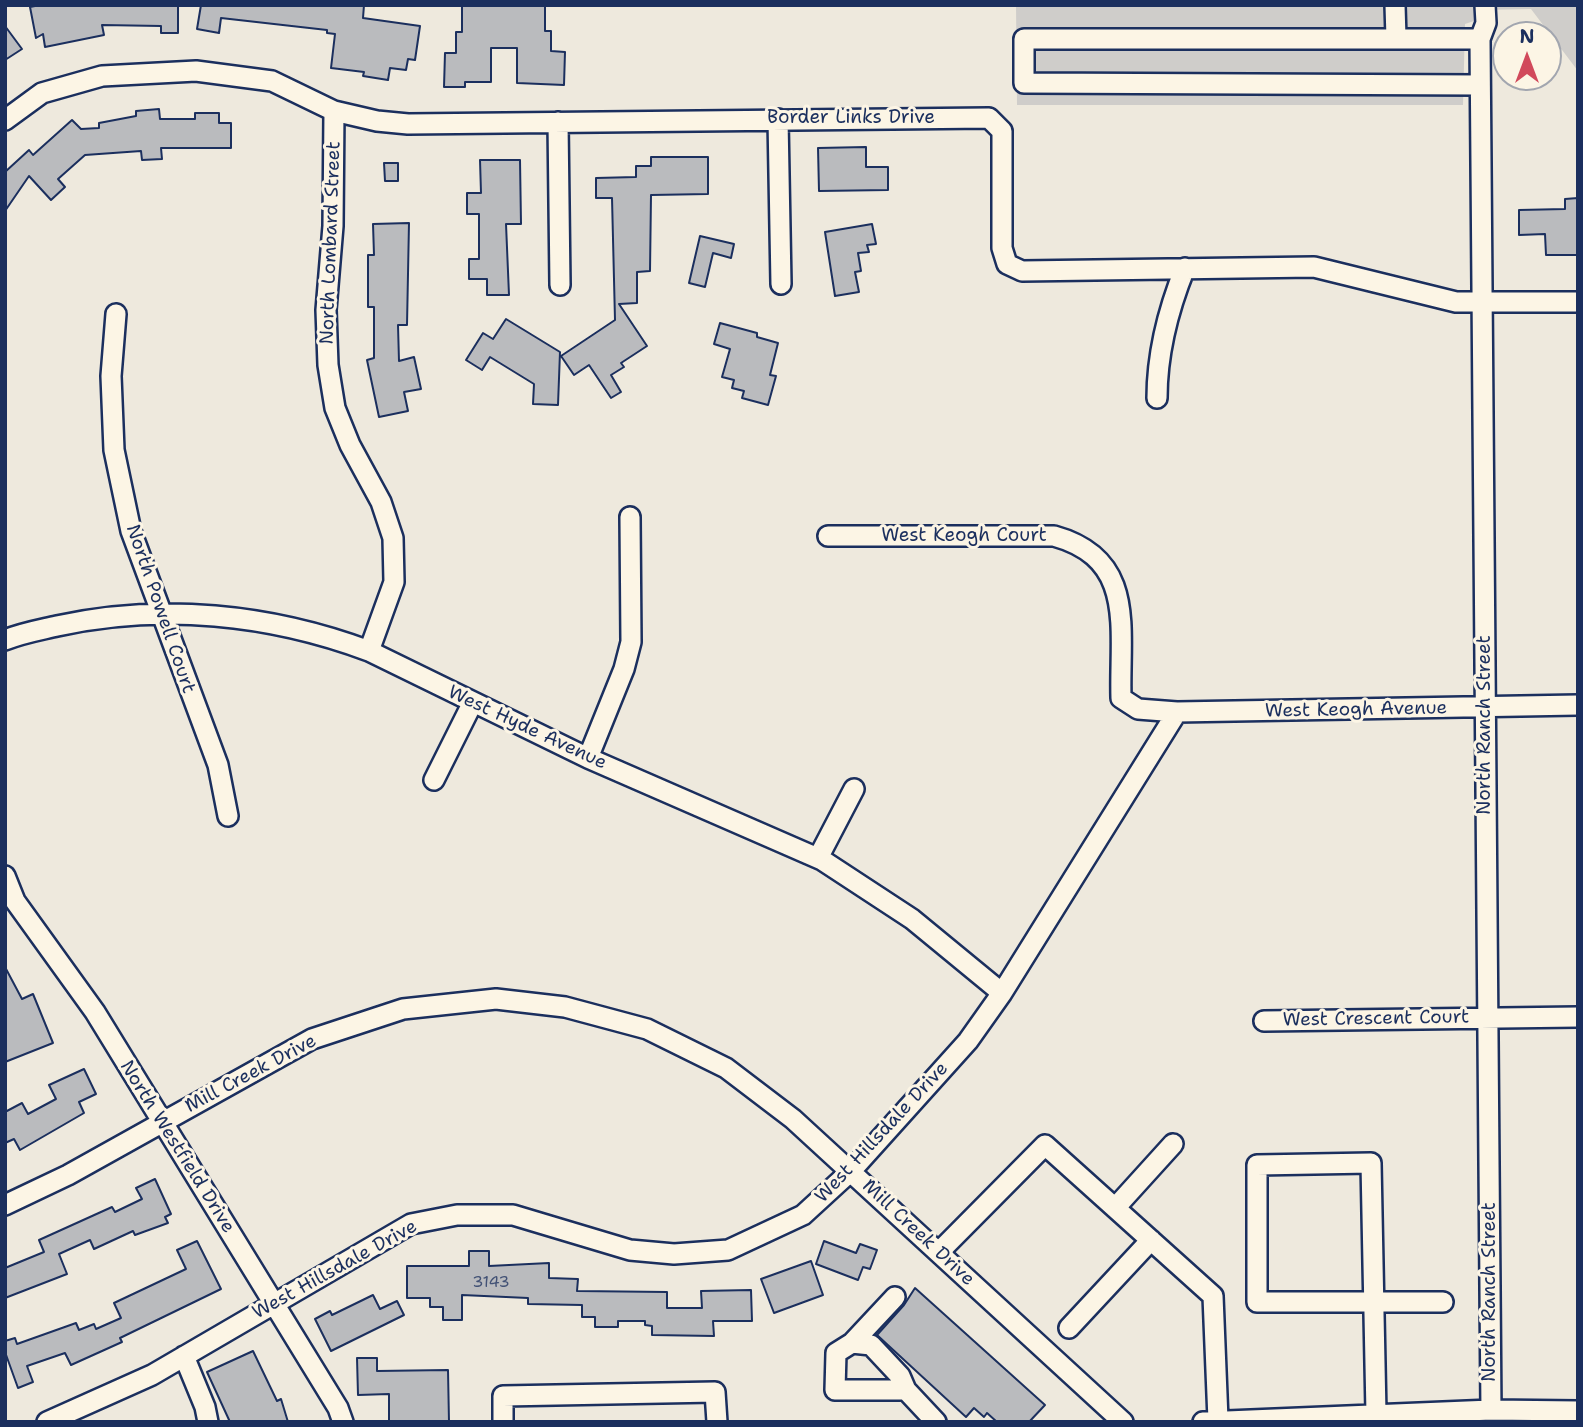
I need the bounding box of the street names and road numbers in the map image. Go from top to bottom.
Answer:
street label: Border Links Drive [767,107,935,129]
street label: North Lombard Street [316,141,346,345]
street label: North Powell Court [120,522,200,696]
street label: West Keogh Court [881,525,1047,547]
street label: North Ranch Street [1474,635,1496,815]
street label: West Hyde Avenue [444,681,610,775]
street label: West Keogh Avenue [1265,697,1447,723]
street label: West Crescent Court [1282,1006,1470,1032]
street label: Mill Creek Drive [181,1030,321,1118]
street label: North Westfield Drive [115,1057,239,1237]
street label: West Hillsdale Drive [811,1058,953,1208]
street label: Mill Creek Drive [857,1175,979,1291]
street label: North Ranch Street [1479,1202,1501,1382]
street label: West Hillsdale Drive [249,1215,421,1325]

